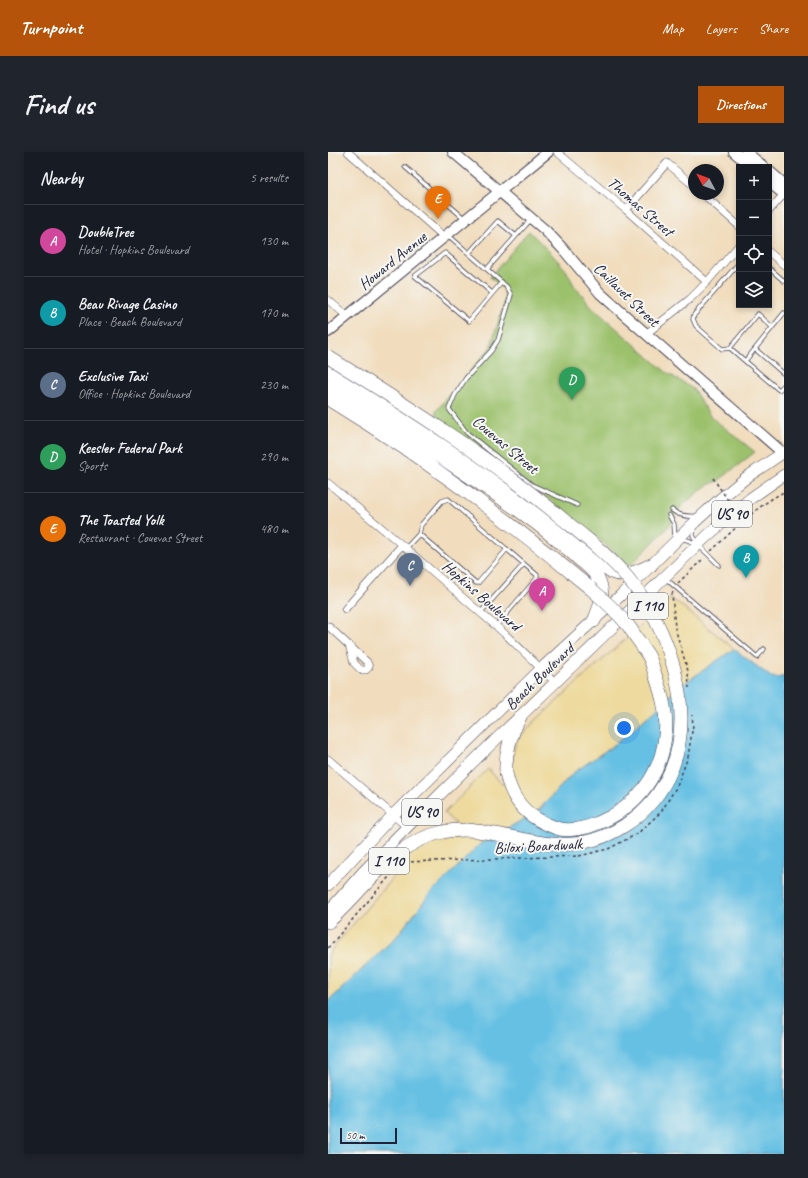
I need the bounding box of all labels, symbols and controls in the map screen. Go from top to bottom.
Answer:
text: Turnpoint [20,16,82,40]
text: Map [662,20,684,37]
text: Layers [706,20,737,37]
text: Share [759,20,788,37]
button: Directions [698,86,784,123]
text: Find us [24,87,94,122]
north arrow [688,164,724,200]
map controls [736,164,772,308]
button: + [736,164,772,200]
text: Nearby [40,168,83,189]
text: 5 results [250,170,288,186]
street label: Thomas Street [603,173,680,243]
pin: E [425,186,451,219]
button: − [736,200,772,236]
text: DoubleTree [78,223,134,242]
street label: Howard Avenue [355,226,432,294]
text: A [50,233,56,249]
text: 130 m [260,233,288,249]
button: locate [736,236,772,272]
text: Hotel · Hopkins Boulevard [78,242,189,258]
street label: Caillavet Street [589,258,665,332]
button: layers [736,272,772,308]
text: Beau Rivage Casino [78,295,176,314]
text: B [50,305,56,321]
text: 170 m [260,305,288,321]
text: Place · Beach Boulevard [78,314,181,330]
text: Exclusive Taxi [78,367,147,386]
pin: D [559,367,585,400]
text: C [50,377,56,393]
text: 230 m [260,377,288,393]
text: Office · Hopkins Boulevard [78,386,190,402]
street label: Couevas Street [468,411,544,479]
text: Keesler Federal Park [78,439,182,458]
text: D [49,449,57,465]
text: 290 m [260,449,288,465]
text: Sports [78,458,107,474]
road number: US 90 [712,501,752,527]
text: The Toasted Yolk [78,511,164,530]
text: E [50,521,56,537]
text: 480 m [260,521,288,537]
text: Restaurant · Couevas Street [78,530,202,546]
pin: B [733,545,759,578]
pin: C [397,553,423,586]
street label: Hopkins Boulevard [438,556,527,637]
pin: A [529,578,555,611]
road number: I 110 [628,593,668,619]
street label: Beach Boulevard [501,637,580,715]
your location [614,718,634,738]
road number: US 90 [402,799,442,825]
street label: Biloxi Boardwalk [494,834,584,858]
road number: I 110 [369,848,409,874]
scale bar [340,1126,397,1145]
text: 50 m [346,1128,365,1142]

